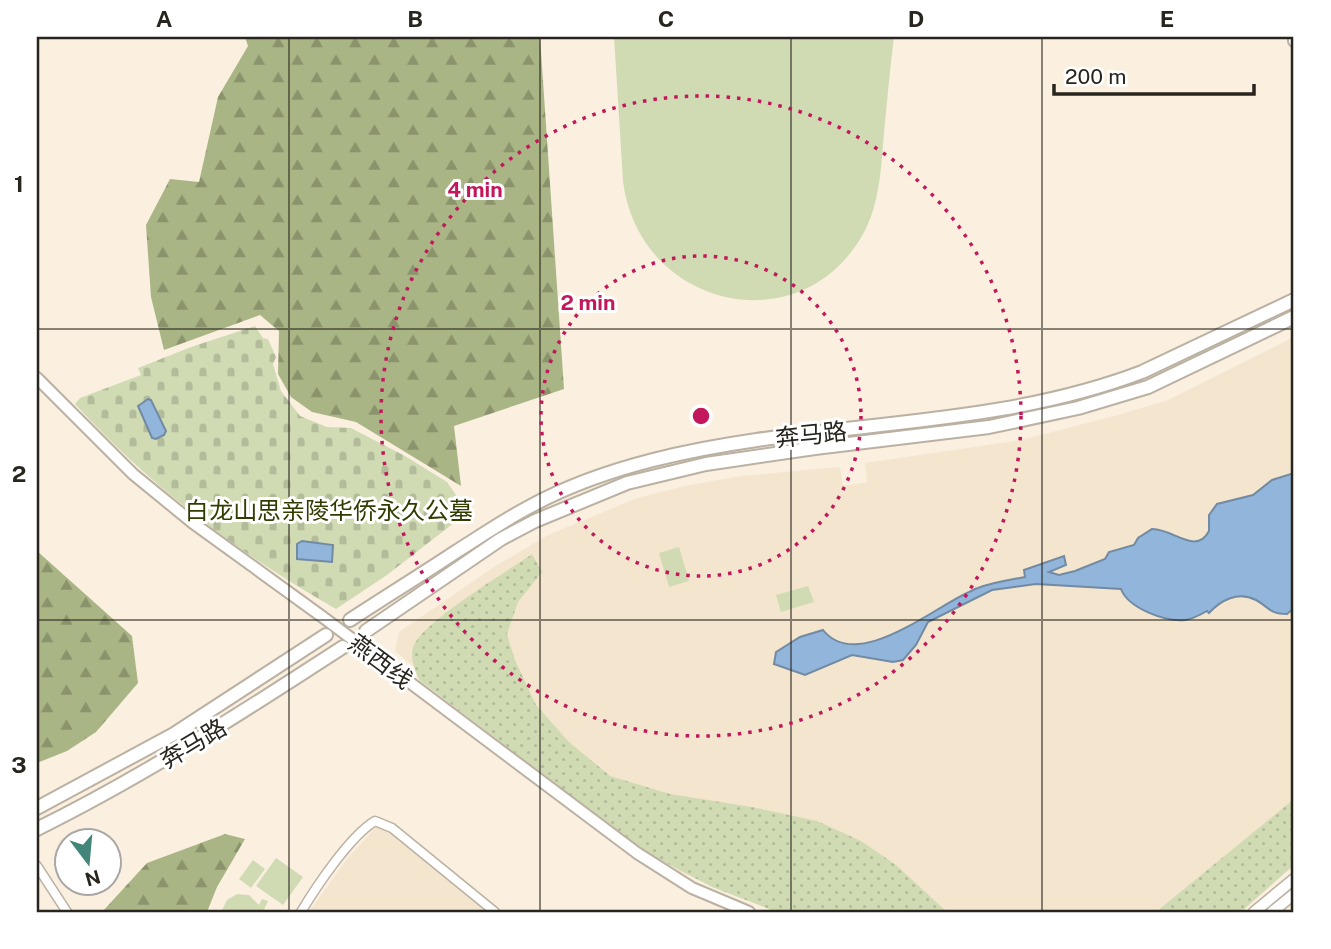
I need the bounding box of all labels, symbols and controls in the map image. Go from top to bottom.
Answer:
text: A [156,5,173,32]
text: B [407,5,423,32]
text: C [658,5,674,32]
text: D [908,5,924,32]
text: E [1160,5,1174,32]
scale bar [1054,52,1254,96]
text: 200 m [1065,64,1126,89]
text: 1 [14,170,24,197]
text: 4 min [447,177,503,202]
text: 2 min [560,290,616,315]
centre of rings [689,404,713,428]
street label: 奔马路 [774,416,848,452]
text: 2 [12,460,26,487]
park label: 白龙山思亲陵华侨永久公墓 [185,496,473,524]
street label: 燕西线 [344,628,418,694]
street label: 奔马路 [155,712,231,774]
text: 3 [11,751,27,778]
north arrow [52,827,122,897]
text: N [83,866,103,891]

